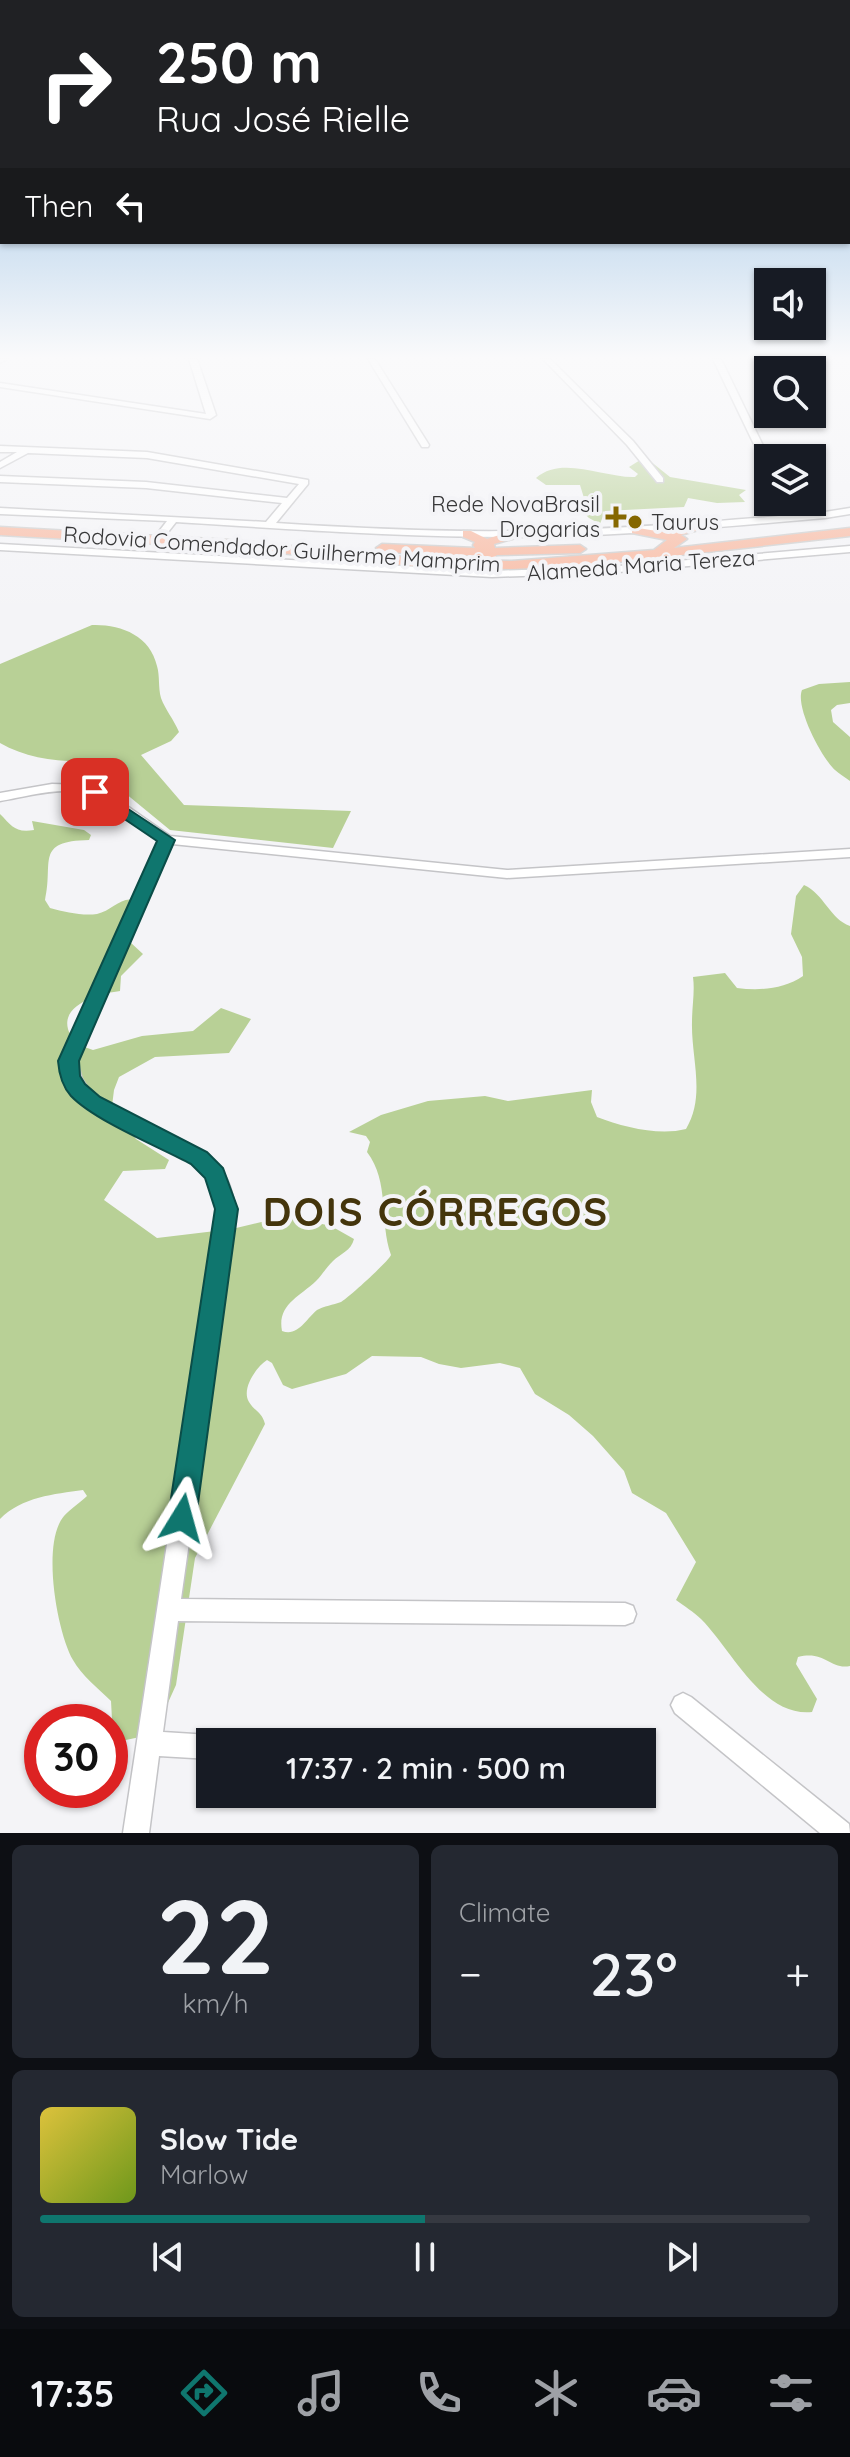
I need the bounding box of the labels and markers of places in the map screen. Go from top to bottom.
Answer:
place label: Rede NovaBrasil Drogarias [431,490,600,543]
marker: Rede NovaBrasil Drogarias [607,508,625,526]
place label: Taurus [651,508,719,536]
marker: Taurus [626,513,644,531]
pin [61,758,129,826]

